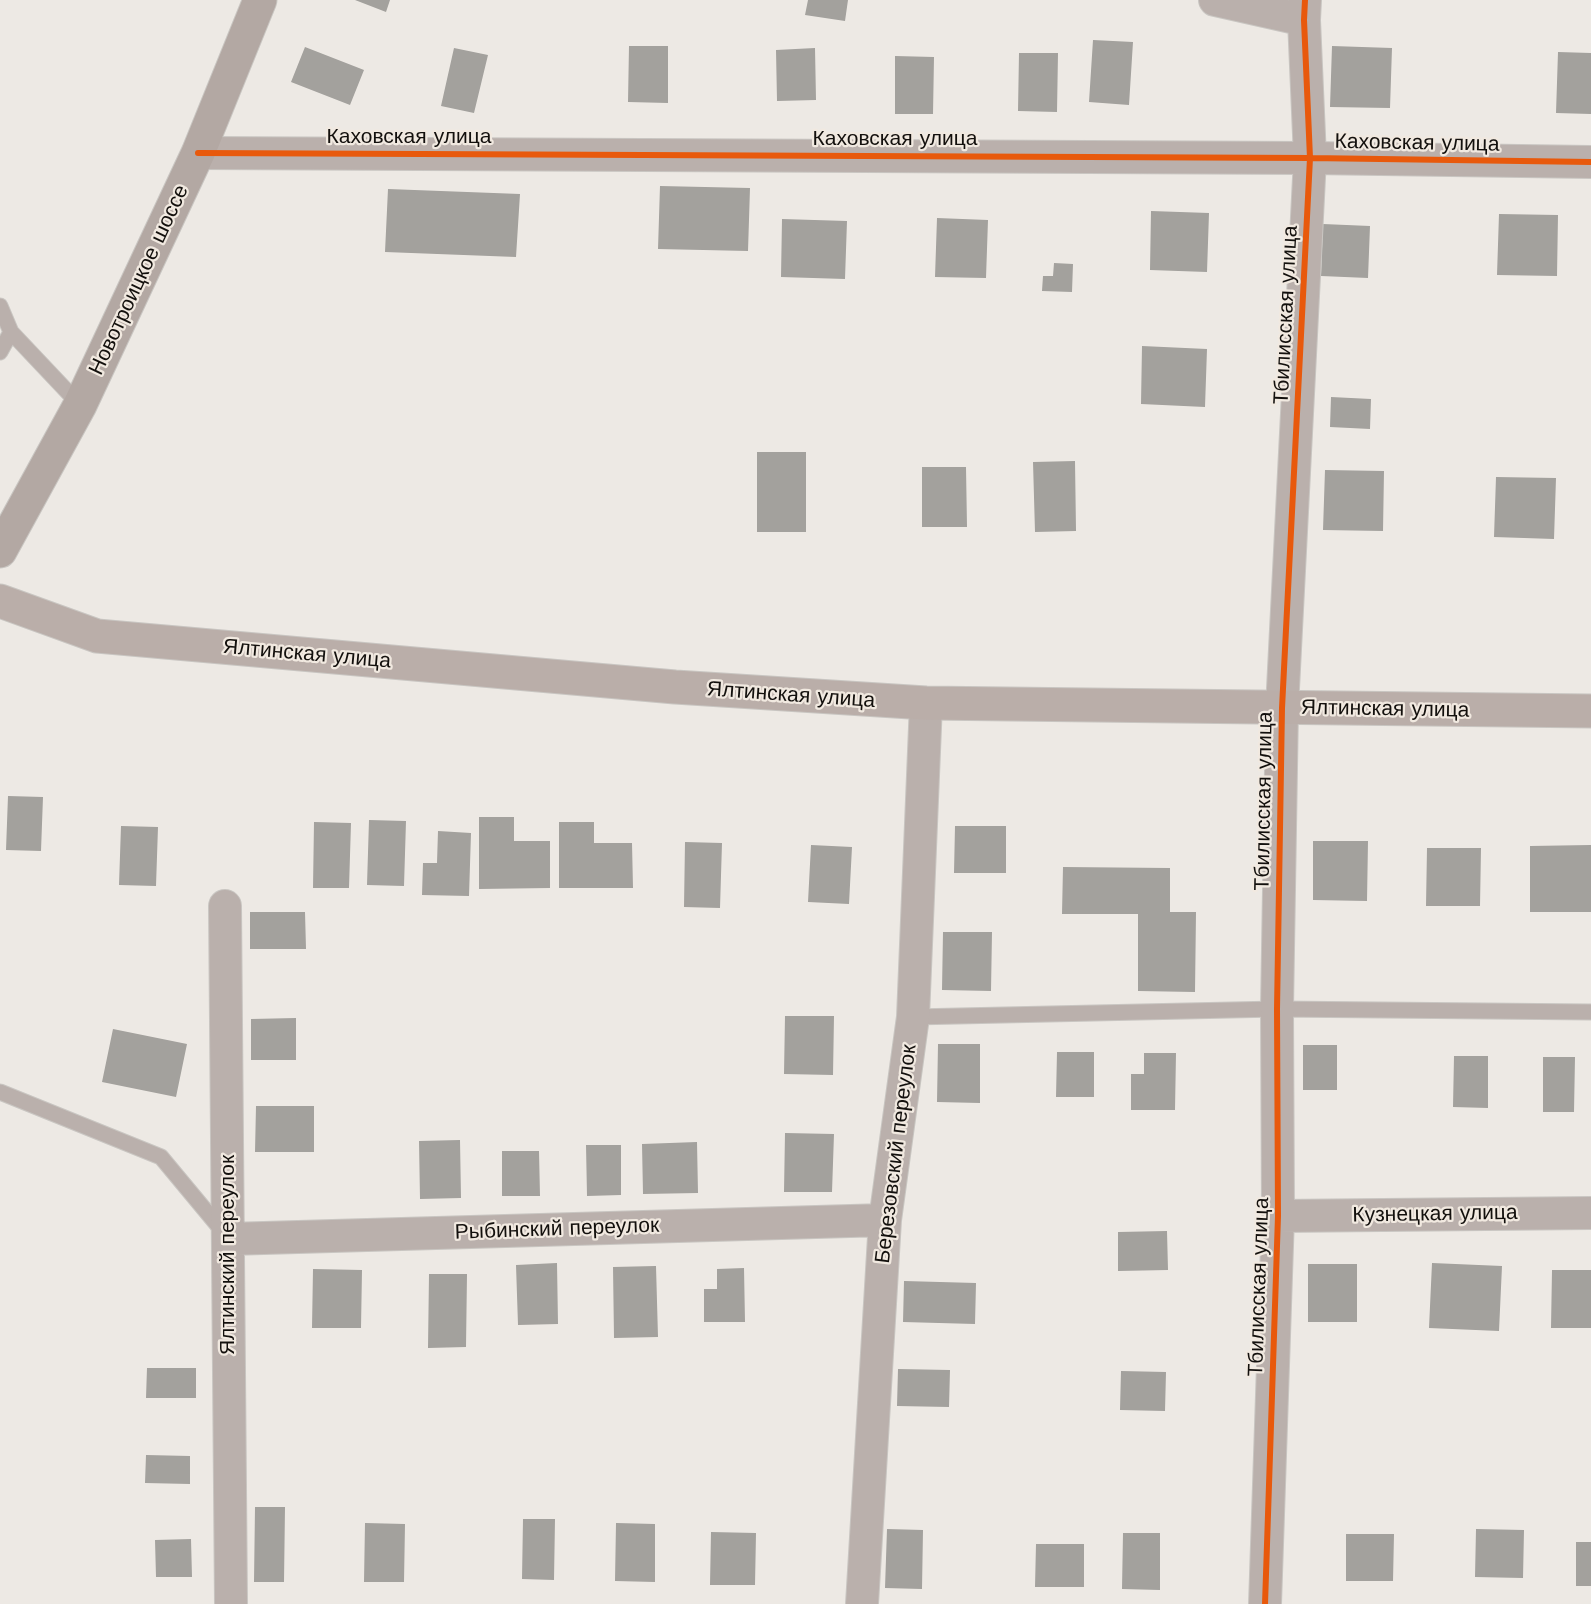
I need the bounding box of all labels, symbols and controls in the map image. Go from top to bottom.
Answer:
street label: Каховская улица [327,124,491,150]
street label: Каховская улица [813,126,977,152]
street label: Каховская улица [1334,129,1500,157]
street label: Новотроицкое шоссе [84,181,194,379]
street label: Тбилисская улица [1269,225,1303,405]
street label: Ялтинская улица [222,634,392,674]
street label: Ялтинская улица [706,677,876,713]
street label: Ялтинская улица [1301,695,1469,723]
street label: Тбилисская улица [1250,711,1278,891]
street label: Березовский переулок [870,1043,922,1265]
street label: Ялтинский переулок [215,1155,241,1355]
street label: Тбилисская улица [1243,1197,1275,1377]
street label: Кузнецкая улица [1352,1200,1518,1228]
street label: Рыбинский переулок [454,1213,660,1245]

